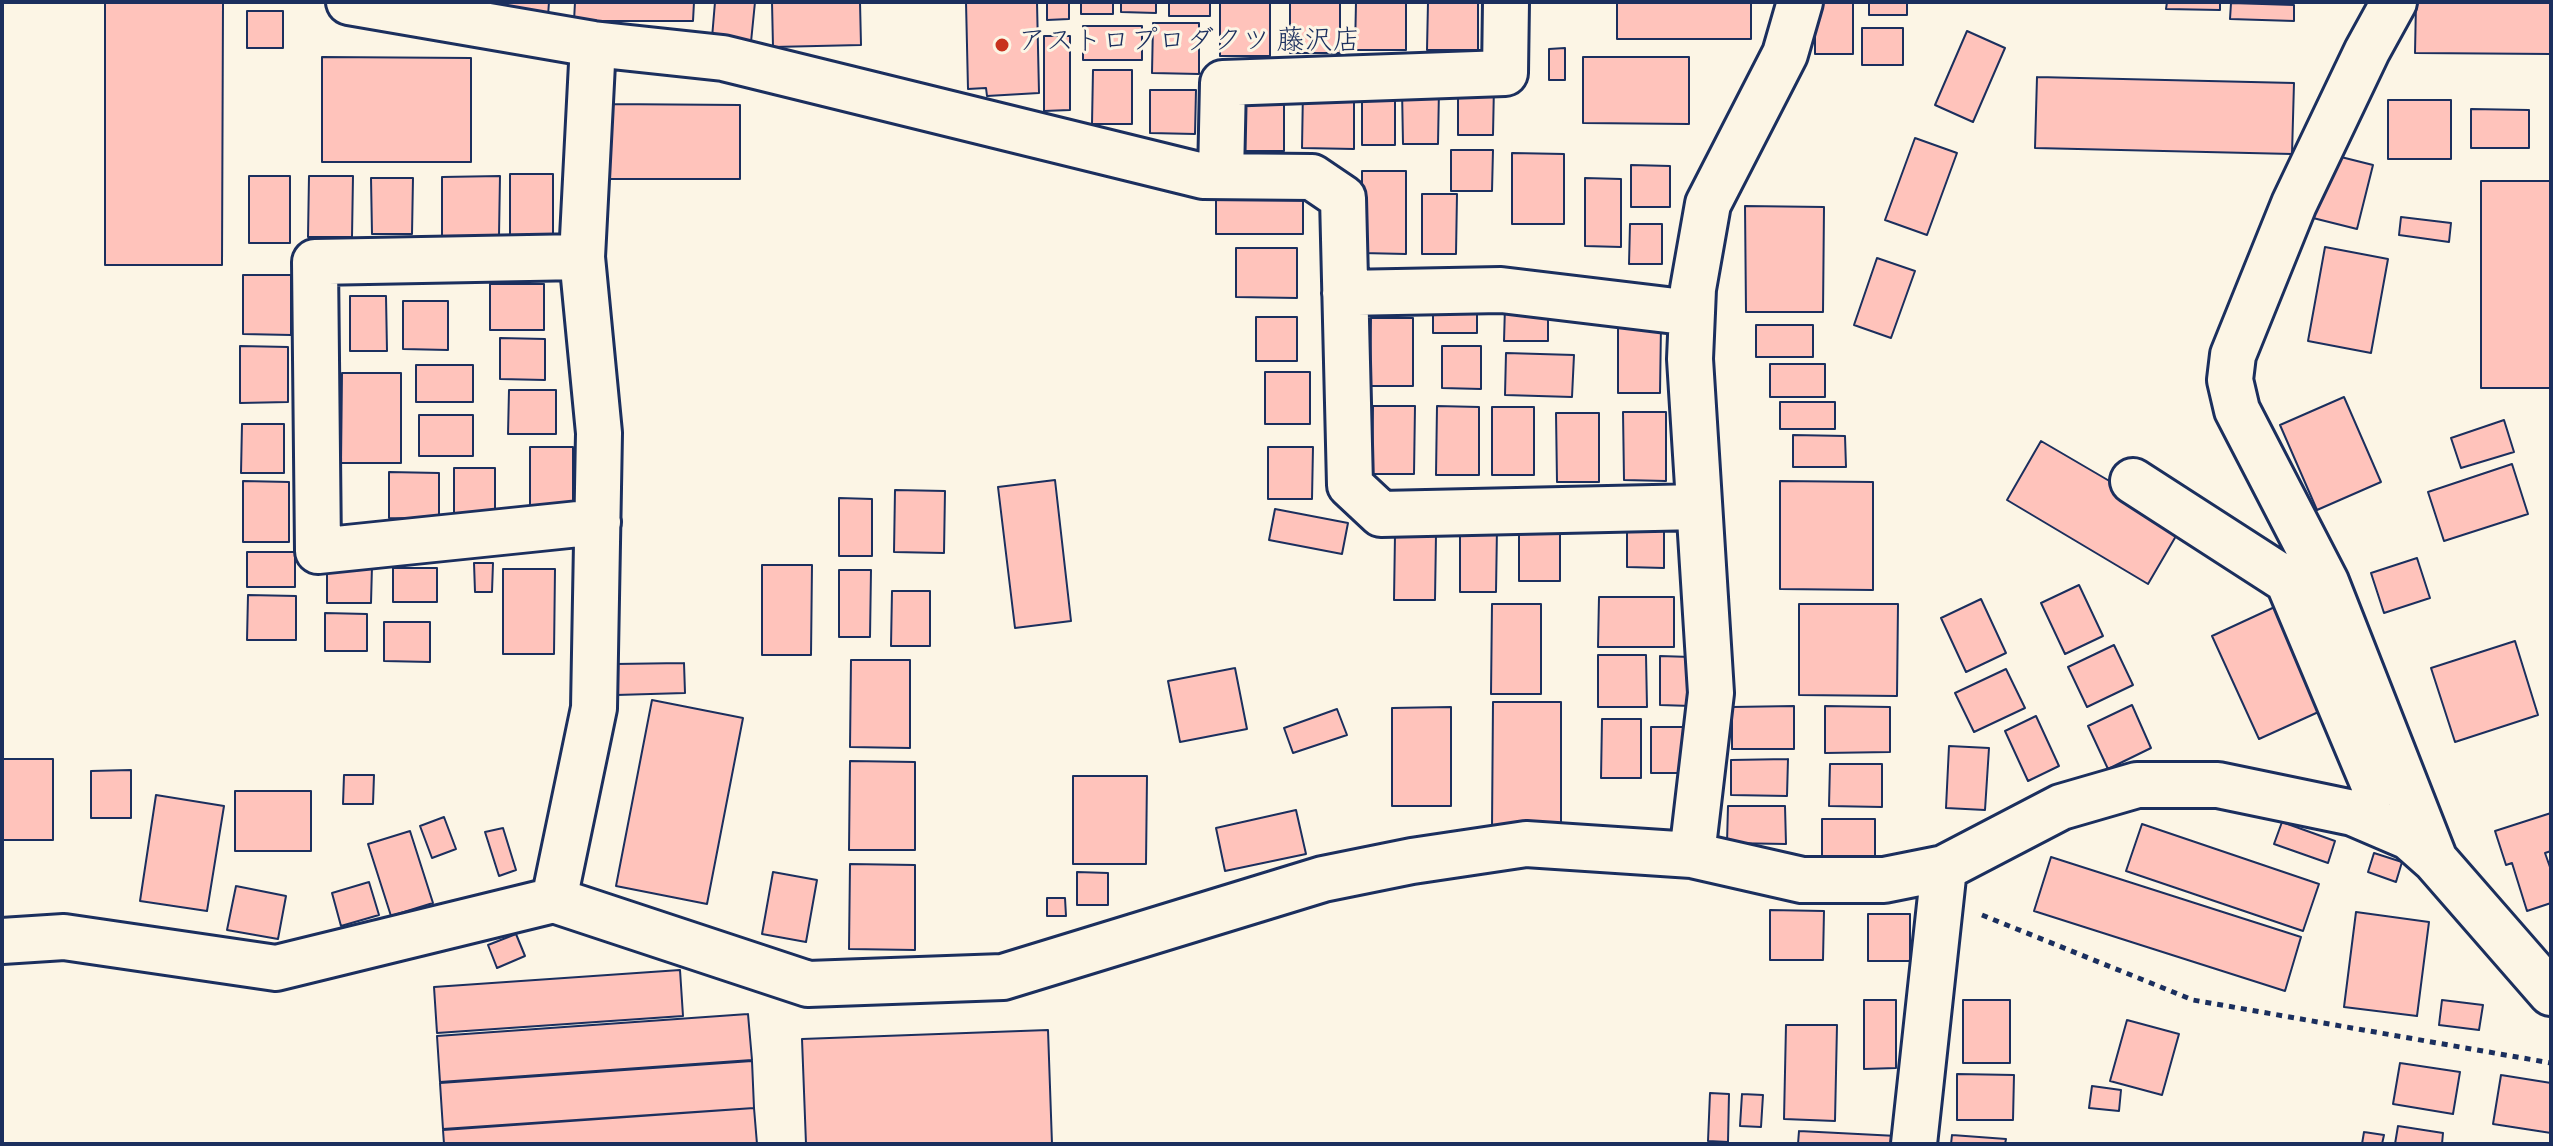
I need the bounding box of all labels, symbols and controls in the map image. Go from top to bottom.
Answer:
place label: アストロプロダクツ 藤沢店 [1018,28,1360,62]
marker: アストロプロダクツ 藤沢店 [993,36,1011,54]

